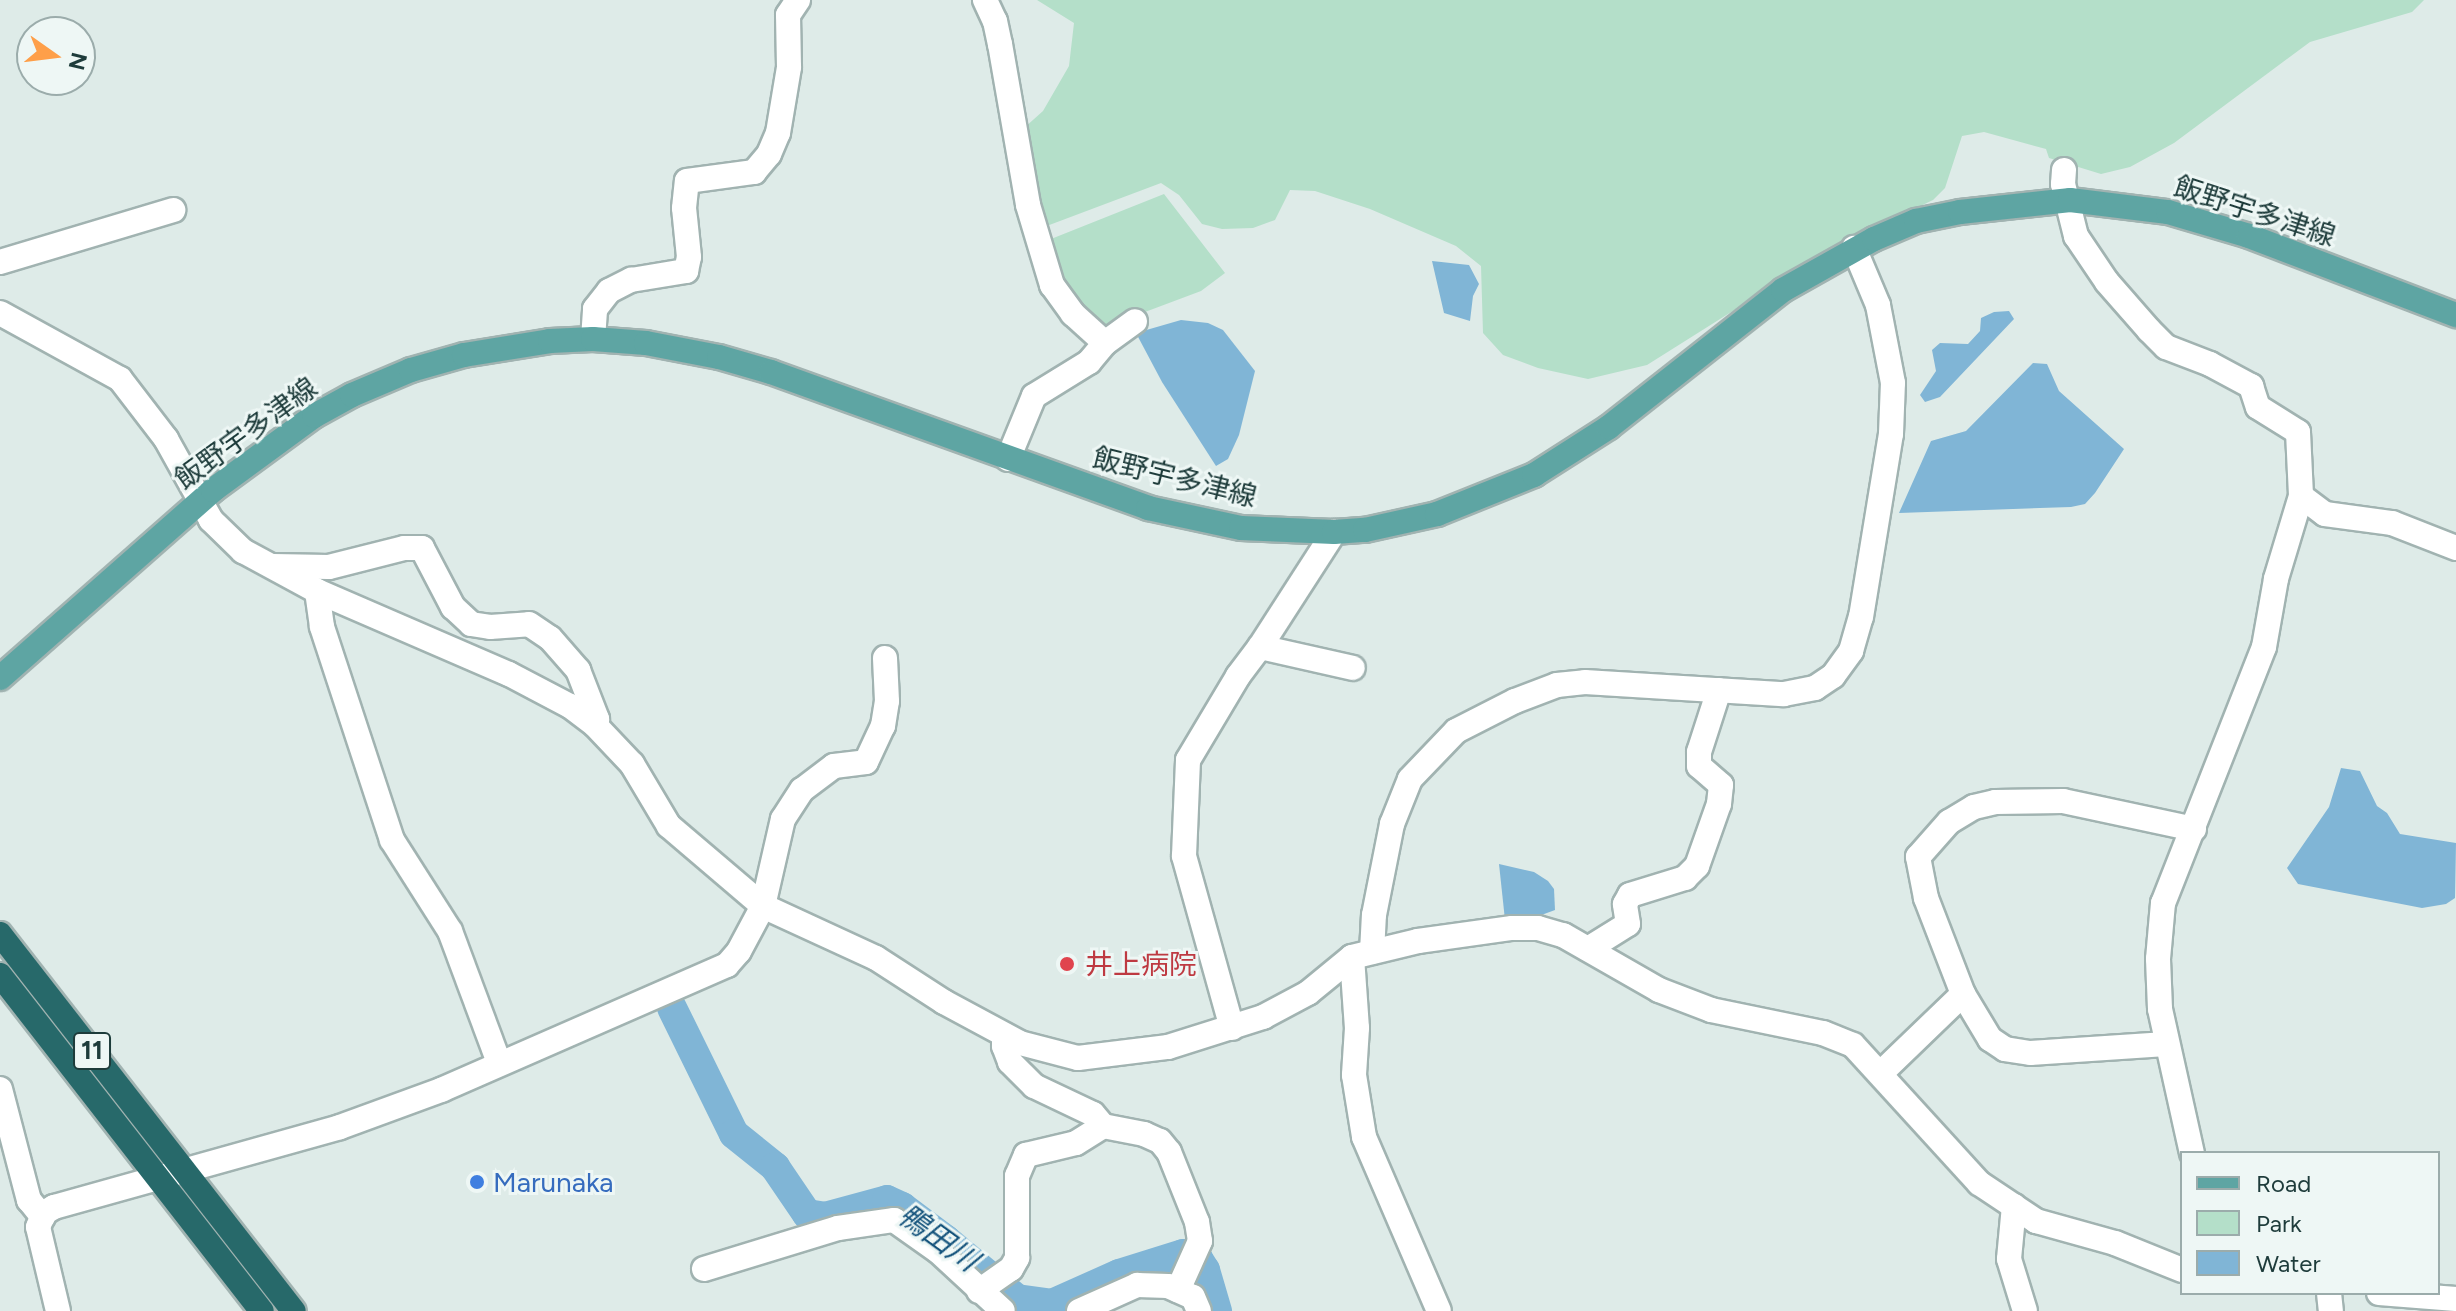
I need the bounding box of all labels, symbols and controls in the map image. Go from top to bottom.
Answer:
north arrow [16,16,96,96]
text: N [63,50,93,73]
street label: 飯野宇多津線 [2170,169,2340,253]
street label: 飯野宇多津線 [168,370,324,496]
street label: 飯野宇多津線 [1089,440,1261,514]
place label: 井上病院 [1085,947,1197,981]
marker: 井上病院 [1056,953,1078,975]
road number: 11 [72,1029,112,1073]
legend [2180,1151,2440,1295]
place label: Marunaka [493,1165,614,1199]
text: Road [2256,1169,2311,1198]
marker: Marunaka [468,1173,486,1191]
water label: 鴨田川 [891,1197,985,1279]
text: Park [2256,1209,2302,1238]
text: Water [2256,1249,2321,1278]

